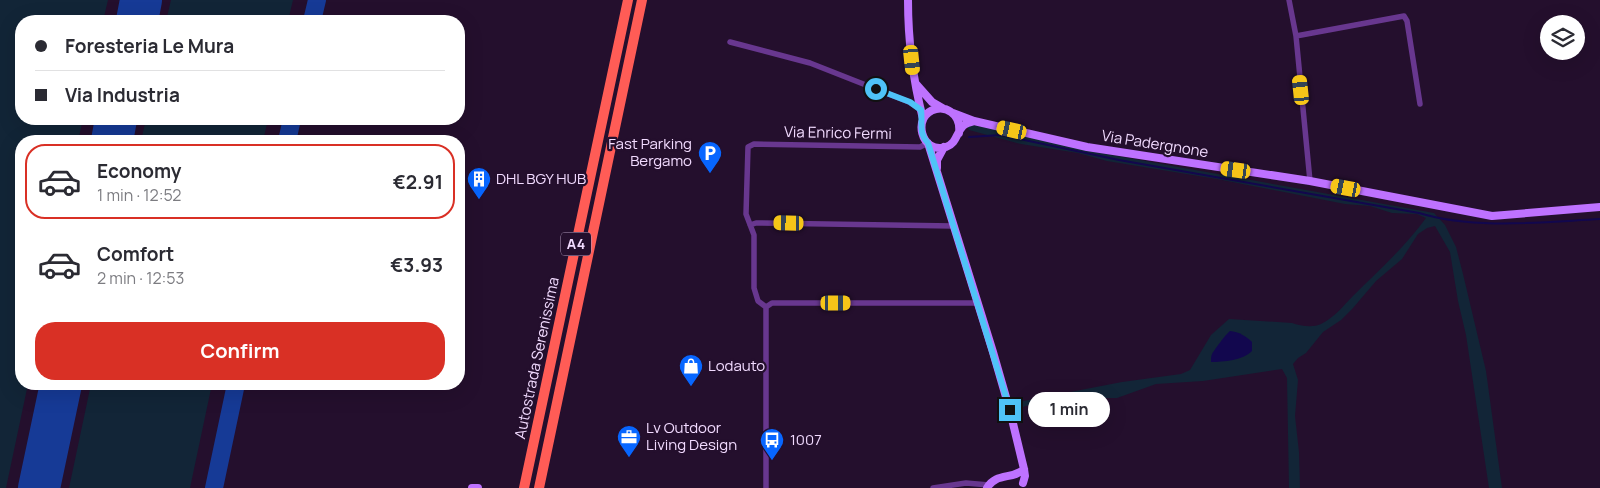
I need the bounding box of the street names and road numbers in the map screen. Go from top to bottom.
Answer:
street label: Via Enrico Fermi [784,121,892,144]
street label: Via Padergnone [1100,125,1210,162]
road number: A4 [561,232,591,255]
street label: Autostrada Serenissima [509,275,564,441]

